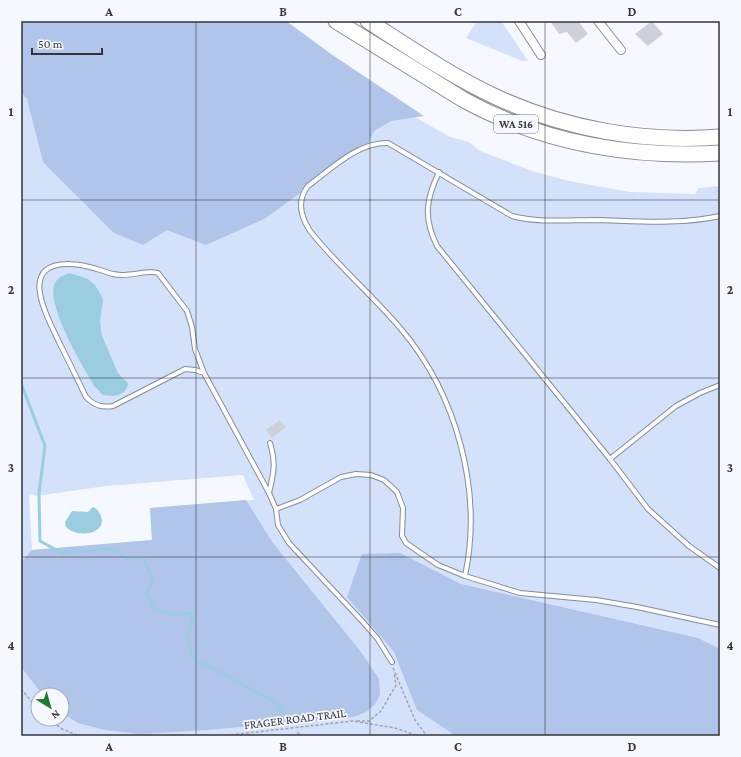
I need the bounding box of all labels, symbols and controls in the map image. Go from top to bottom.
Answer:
text: A [104,4,113,19]
text: B [279,4,287,19]
text: C [454,4,462,19]
text: D [628,4,637,19]
scale bar [32,30,102,56]
text: 50 m [38,37,63,51]
text: 1 [9,104,14,119]
text: 1 [728,104,733,119]
road number: WA 516 [494,115,538,133]
text: 2 [8,282,15,297]
text: 2 [727,282,734,297]
text: 3 [8,460,14,475]
text: 3 [727,460,733,475]
text: 4 [7,638,15,653]
text: 4 [726,638,734,653]
north arrow [30,687,70,727]
street label: FRAGER ROAD TRAIL [243,706,347,732]
text: N [49,708,63,722]
text: A [104,739,113,754]
text: B [279,739,287,754]
text: C [454,739,462,754]
text: D [628,739,637,754]

